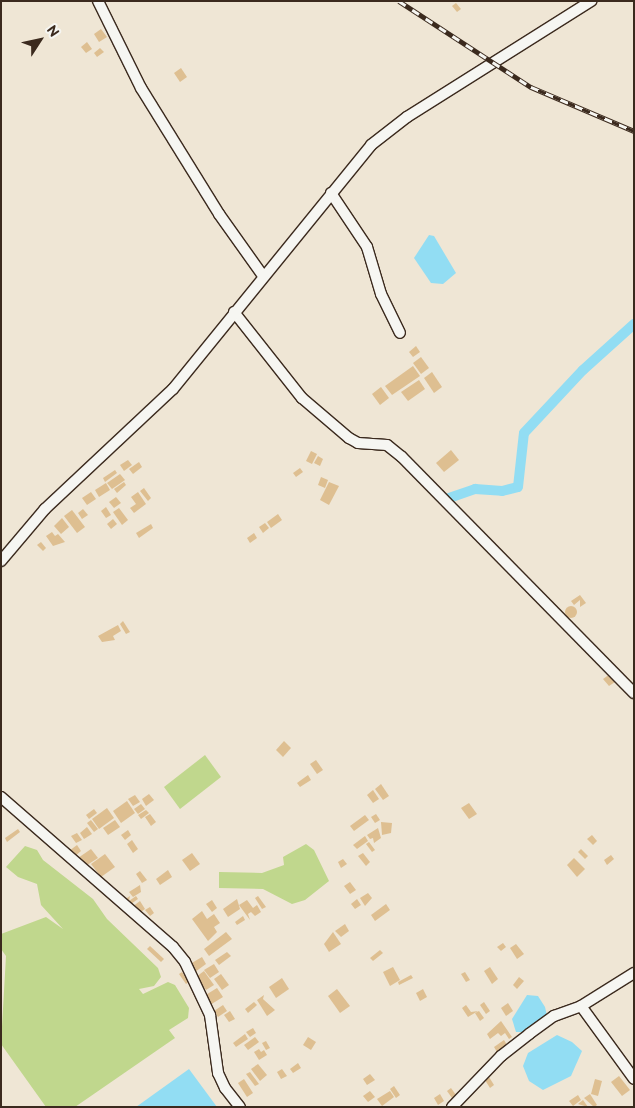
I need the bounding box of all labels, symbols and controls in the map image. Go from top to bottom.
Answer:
north arrow [15,15,65,65]
text: N [43,22,63,40]

